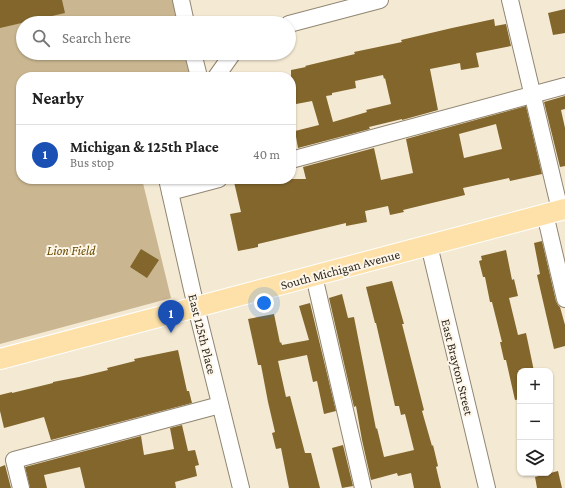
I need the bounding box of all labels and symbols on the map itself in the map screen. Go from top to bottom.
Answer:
park label: Lion Field [47,243,96,258]
street label: South Michigan Avenue [279,246,402,293]
street label: East 125th Place [185,292,220,376]
your location [254,293,274,313]
pin: 1 [158,300,184,333]
street label: East Brayton Street [438,317,477,418]

